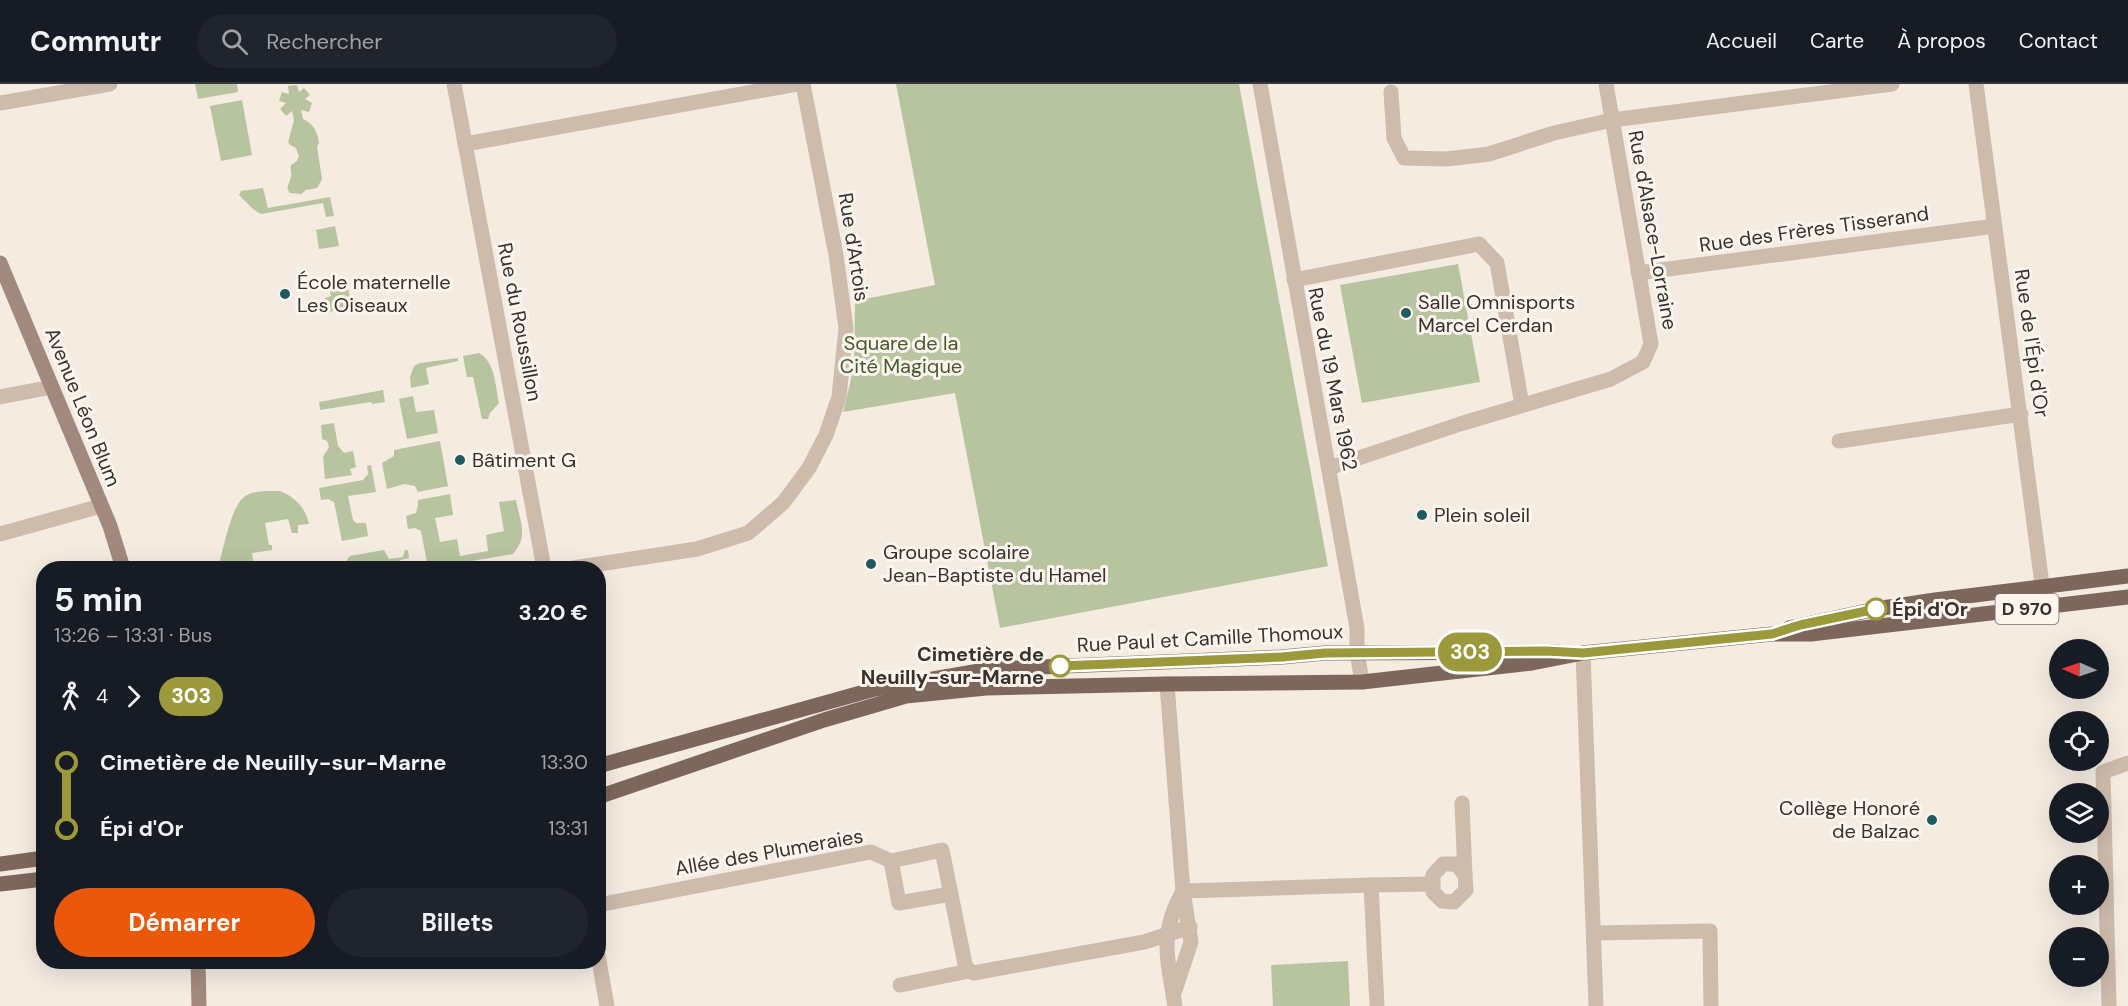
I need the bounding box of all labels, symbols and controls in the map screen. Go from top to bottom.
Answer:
search box [197,14,617,68]
text: Commutr [30,23,161,60]
icon: search [218,25,251,58]
text: Rechercher [266,27,383,56]
text: Accueil [1706,27,1777,55]
text: Carte [1810,27,1864,55]
text: À propos [1897,27,1986,55]
text: Contact [2019,27,2098,55]
street label: Rue d'Alsace-Lorraine [1623,128,1683,332]
street label: Rue d'Artois [833,191,875,303]
street label: Rue des Frères Tisserand [1697,200,1931,258]
street label: Rue du Roussillon [492,240,548,404]
street label: Rue de l'Épi d'Or [2009,267,2055,419]
place label: École maternelle Les Oiseaux [297,269,451,318]
street label: Rue du 19 Mars 1962 [1302,285,1364,473]
marker: École maternelle Les Oiseaux [278,287,292,301]
place label: Salle Omnisports Marcel Cerdan [1418,289,1575,338]
marker: Salle Omnisports Marcel Cerdan [1399,306,1413,320]
street label: Avenue Léon Blum [39,324,127,490]
park label: Square de la Cité Magique [840,330,962,379]
place label: Bâtiment G [472,447,576,473]
marker: Bâtiment G [453,453,467,467]
place label: Plein soleil [1434,502,1530,528]
marker: Plein soleil [1415,508,1429,522]
place label: Groupe scolaire Jean-Baptiste du Hamel [883,539,1107,588]
marker: Groupe scolaire Jean-Baptiste du Hamel [864,557,878,571]
text: 5 min [54,578,143,621]
road number: D 970 [1996,594,2058,624]
place label: Épi d'Or [1892,596,1968,622]
text: 3.20 € [519,598,588,627]
marker: Épi d'Or [1865,598,1887,620]
street label: Rue Paul et Camille Thomoux [1076,618,1344,658]
text: 13:26 – 13:31 · Bus [54,622,212,648]
line badge: 303 [1436,632,1504,672]
text: 303 [1450,638,1490,666]
north arrow [2049,639,2109,699]
map controls [2049,639,2109,987]
place label: Cimetière de Neuilly-sur-Marne [861,641,1044,690]
marker: Cimetière de Neuilly-sur-Marne [1049,655,1071,677]
icon: walk [54,680,87,713]
icon: forward [117,680,150,713]
text: 303 [171,682,211,710]
text: 4 [96,683,108,709]
button: locate [2049,711,2109,771]
text: Cimetière de Neuilly-sur-Marne [100,748,447,777]
text: 13:30 [540,749,588,775]
button: layers [2049,783,2109,843]
place label: Collège Honoré de Balzac [1779,795,1920,844]
marker: Collège Honoré de Balzac [1925,813,1939,827]
text: Épi d'Or [100,814,183,843]
text: 13:31 [548,815,588,841]
street label: Allée des Plumeraies [673,823,865,881]
button: + [2049,855,2109,915]
button: Démarrer [54,888,315,957]
button: Billets [327,888,588,957]
button: − [2049,927,2109,987]

